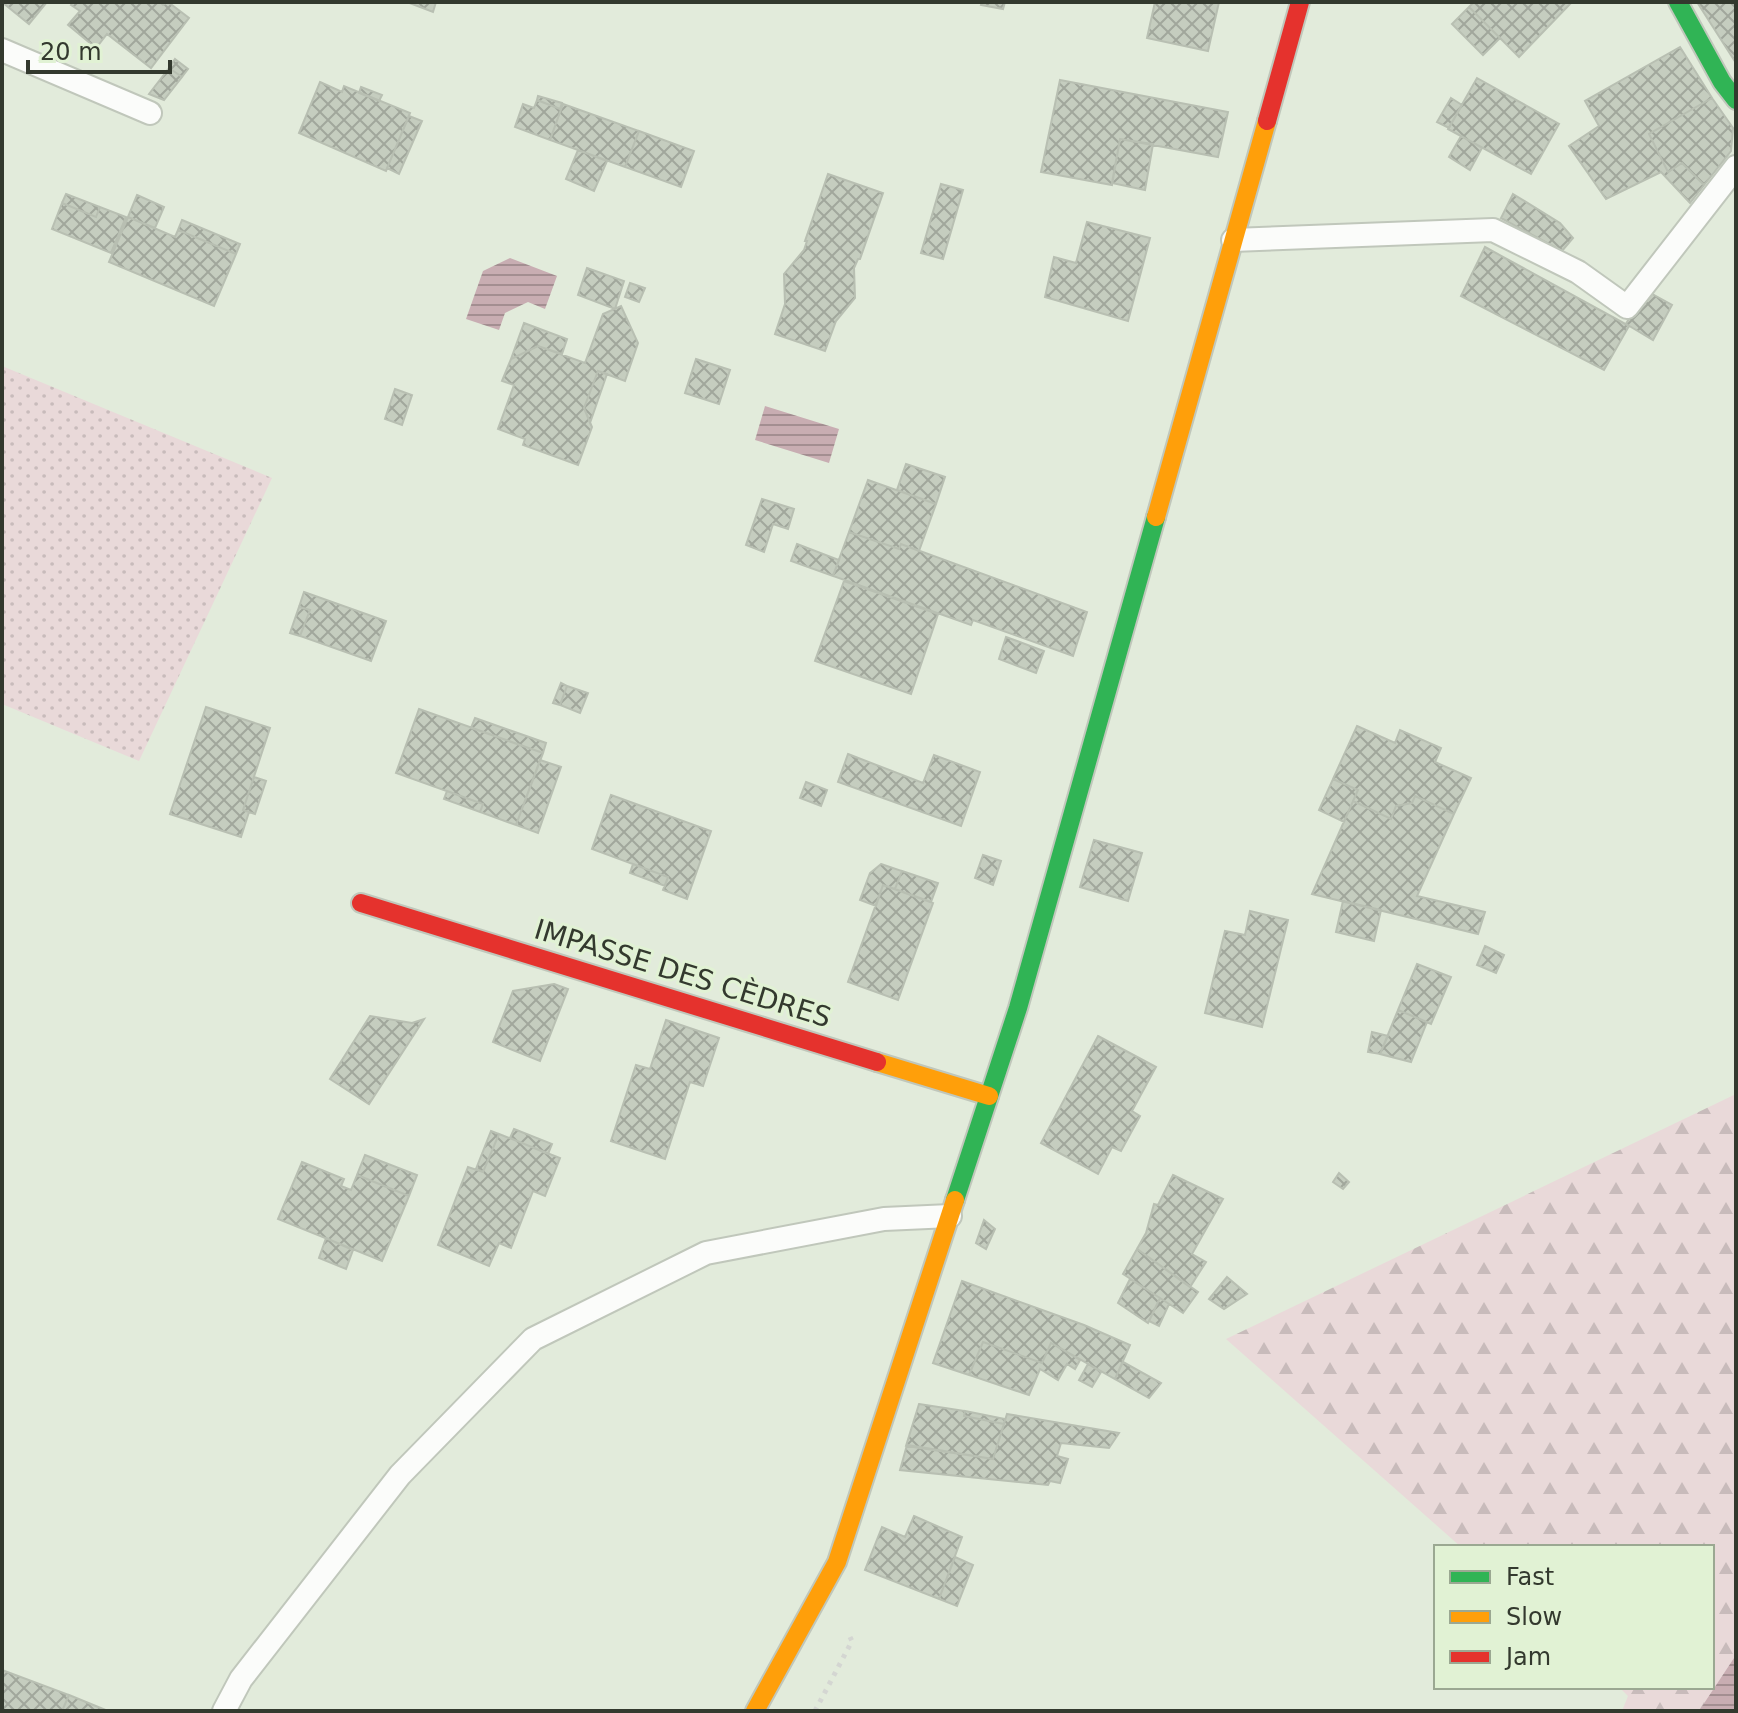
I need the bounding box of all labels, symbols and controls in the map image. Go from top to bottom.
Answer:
scale bar [28,24,170,74]
text: 20 m [40,38,102,66]
street label: IMPASSE DES CÈDRES [531,912,835,1034]
legend [1434,1545,1714,1689]
text: Fast [1506,1563,1554,1591]
text: Slow [1506,1603,1562,1631]
text: Jam [1504,1643,1551,1671]

